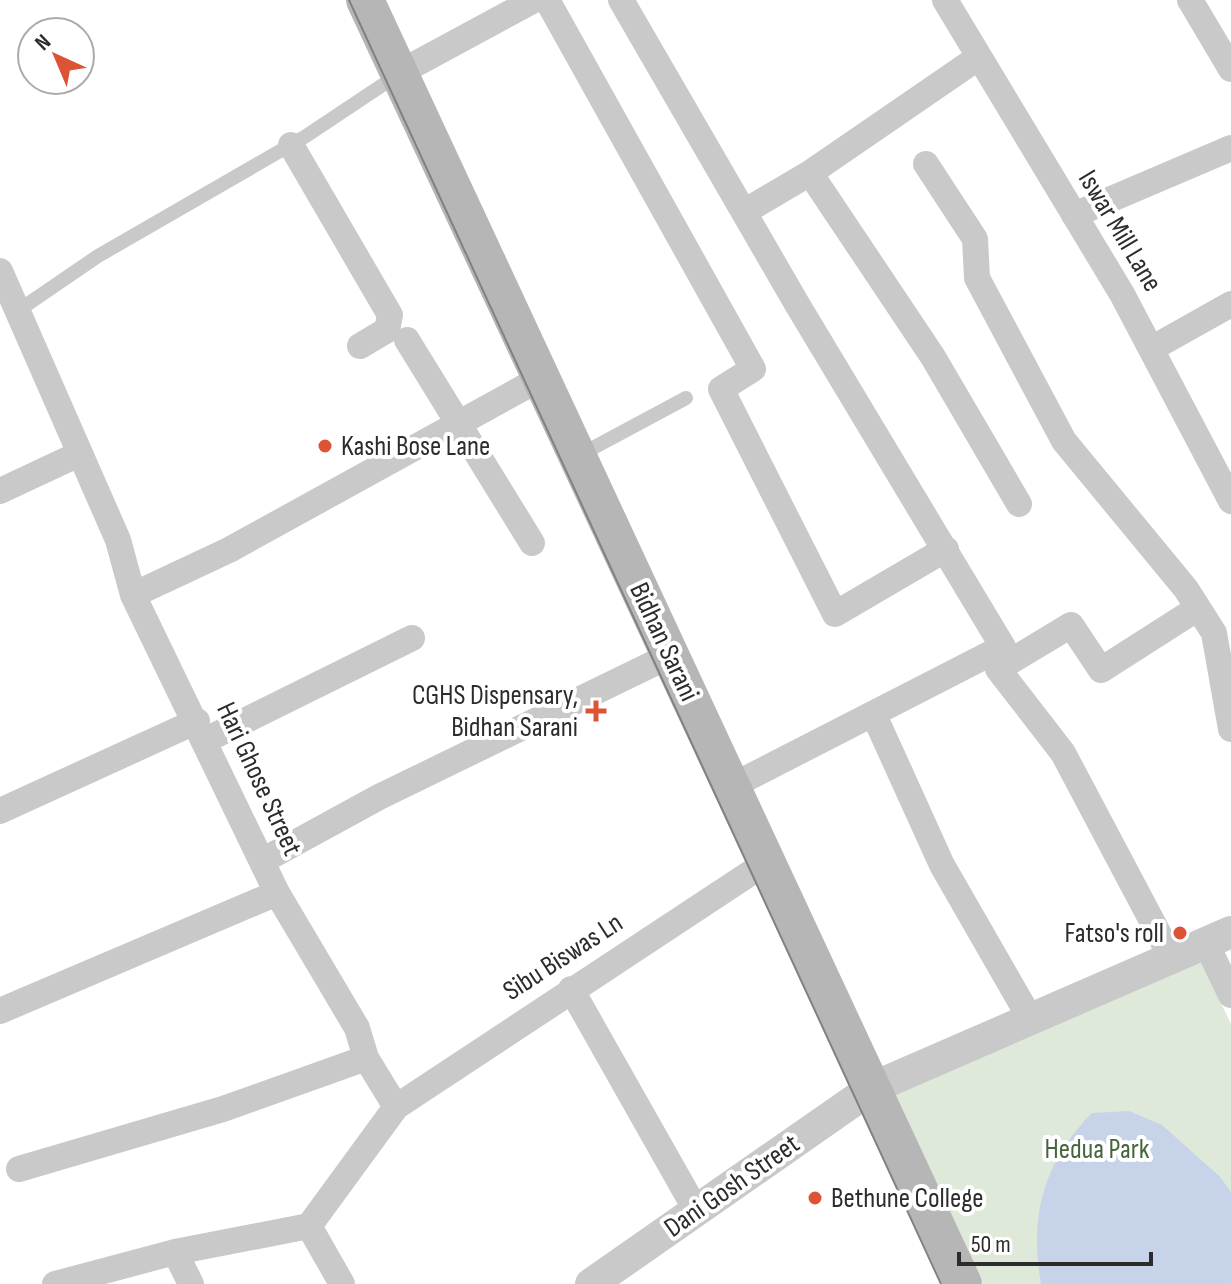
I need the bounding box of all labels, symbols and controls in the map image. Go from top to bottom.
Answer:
north arrow [16,16,96,96]
text: N [30,29,57,56]
street label: Iswar Mill Lane [1071,164,1169,298]
place label: Kashi Bose Lane [341,430,490,463]
marker: Kashi Bose Lane [316,437,334,455]
street label: Bidhan Sarani [622,578,706,706]
place label: CGHS Dispensary, Bidhan Sarani [412,679,578,744]
street label: Hari Ghose Street [209,697,309,861]
marker: CGHS Dispensary, Bidhan Sarani [585,700,607,722]
street label: Sibu Biswas Ln [497,906,629,1008]
place label: Fatso's roll [1065,917,1164,950]
marker: Fatso's roll [1171,924,1189,942]
street label: Dani Gosh Street [658,1127,806,1245]
park label: Hedua Park [1044,1133,1150,1166]
place label: Bethune College [831,1182,984,1215]
marker: Bethune College [806,1189,824,1207]
scale bar [959,1216,1151,1266]
text: 50 m [971,1230,1011,1259]

